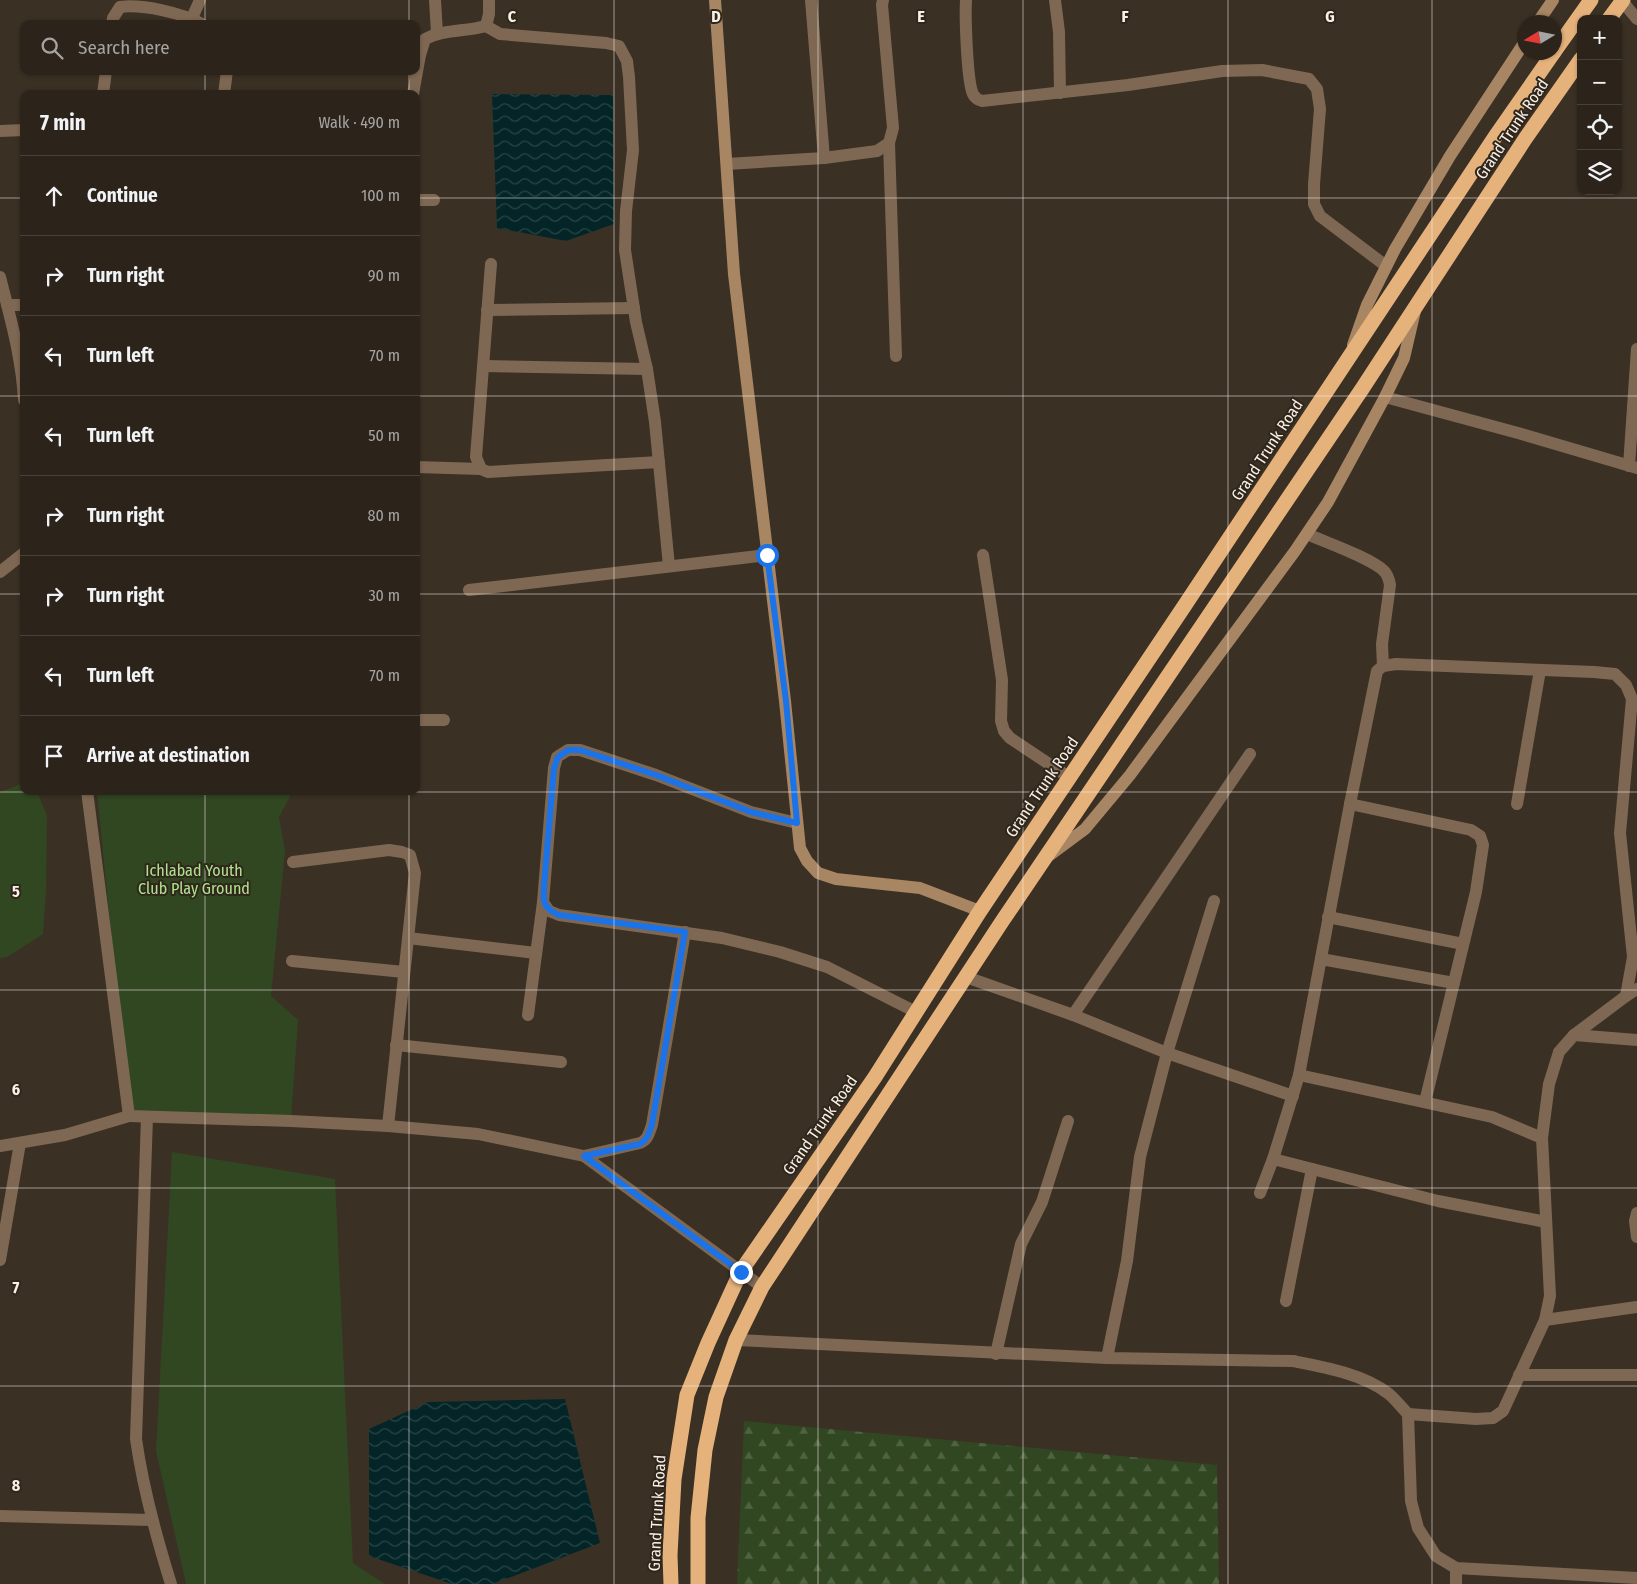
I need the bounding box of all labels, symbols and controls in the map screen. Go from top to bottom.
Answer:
text: C [508,7,517,26]
text: D [711,7,721,26]
text: E [917,7,925,26]
text: F [1121,7,1129,26]
text: G [1325,7,1335,26]
north arrow [1517,15,1562,60]
map controls [1577,15,1622,195]
button: + [1577,15,1622,60]
search box [20,20,420,75]
icon: search [38,34,66,62]
text: Search here [78,36,170,59]
button: − [1577,60,1622,105]
street label: Grand Trunk Road [1472,75,1552,183]
button: locate [1577,105,1622,150]
text: 7 min [40,110,86,136]
text: Walk · 490 m [319,113,400,132]
button: layers [1577,150,1622,195]
icon: ahead [40,182,68,210]
text: Continue [87,184,158,207]
text: 100 m [361,186,400,205]
icon: right [40,262,68,290]
text: Turn right [87,264,164,287]
text: 90 m [368,266,400,285]
icon: left [40,342,68,370]
text: Turn left [87,344,154,367]
text: 70 m [369,346,400,365]
street label: Grand Trunk Road [1227,396,1307,504]
icon: left [40,422,68,450]
text: Turn left [87,424,154,447]
text: 50 m [368,426,400,445]
icon: right [40,502,68,530]
text: Turn right [87,504,164,527]
text: 80 m [368,506,400,525]
route start [756,544,779,567]
icon: right [40,582,68,610]
text: Turn right [87,584,164,607]
text: 30 m [368,586,400,605]
icon: left [40,662,68,690]
text: Turn left [87,664,154,687]
text: 70 m [369,666,400,685]
street label: Grand Trunk Road [1002,733,1082,841]
icon: arrive [40,742,68,770]
text: Arrive at destination [87,744,250,767]
park label: Ichlabad Youth Club Play Ground [138,861,250,898]
text: 5 [12,882,20,901]
street label: Grand Trunk Road [779,1072,861,1178]
text: 6 [12,1080,20,1099]
route end [730,1261,753,1284]
text: 7 [13,1278,20,1297]
street label: Grand Trunk Road [644,1454,670,1572]
text: 8 [12,1476,21,1495]

